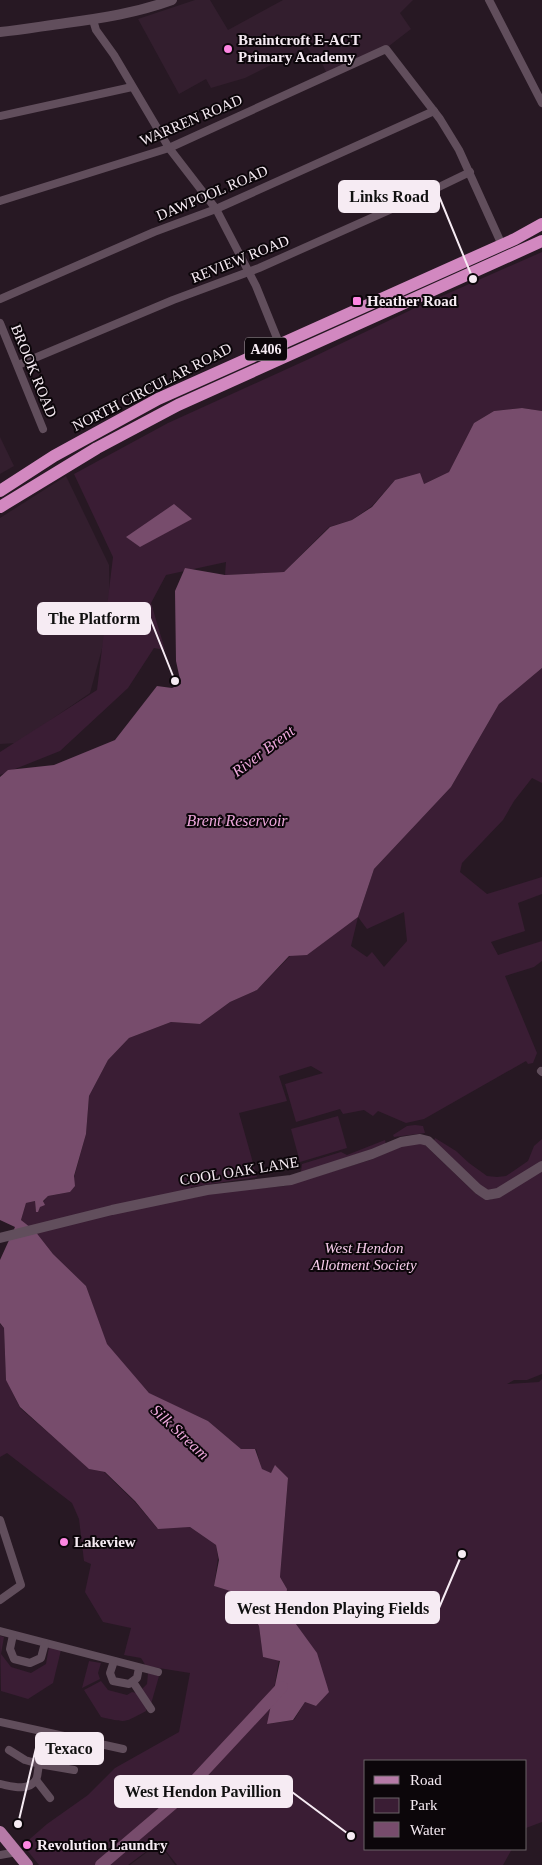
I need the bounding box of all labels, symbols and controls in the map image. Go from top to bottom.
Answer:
place label: Braintcroft E-ACT Primary Academy [238,32,361,65]
marker: Braintcroft E-ACT Primary Academy [222,43,234,55]
street label: WARREN ROAD [137,91,245,149]
street label: DAWPOOL ROAD [154,162,270,224]
callout: Links Road [339,181,439,212]
text: Links Road [349,188,429,205]
street label: REVIEW ROAD [189,232,292,286]
place label: Heather Road [367,293,458,309]
marker: Heather Road [351,295,363,307]
street label: BROOK ROAD [8,322,60,420]
road number: A406 [245,338,287,360]
street label: NORTH CIRCULAR ROAD [70,340,234,434]
callout: The Platform [38,603,150,634]
text: The Platform [48,610,141,627]
water label: River Brent [228,722,298,781]
water label: Brent Reservoir [186,812,288,829]
street label: COOL OAK LANE [178,1154,300,1188]
park label: West Hendon Allotment Society [310,1240,417,1273]
water label: Silk Stream [148,1401,212,1463]
place label: Lakeview [74,1534,136,1550]
marker: Lakeview [58,1536,70,1548]
callout: West Hendon Playing Fields [226,1592,439,1623]
text: West Hendon Playing Fields [237,1600,429,1618]
callout: Texaco [36,1733,103,1764]
text: Texaco [45,1740,93,1757]
legend [364,1760,527,1850]
text: Road [410,1772,442,1788]
callout: West Hendon Pavillion [115,1776,292,1807]
text: West Hendon Pavillion [125,1783,281,1800]
text: Park [410,1797,438,1813]
text: Water [410,1822,445,1838]
place label: Revolution Laundry [37,1837,168,1853]
marker: Revolution Laundry [21,1839,33,1851]

